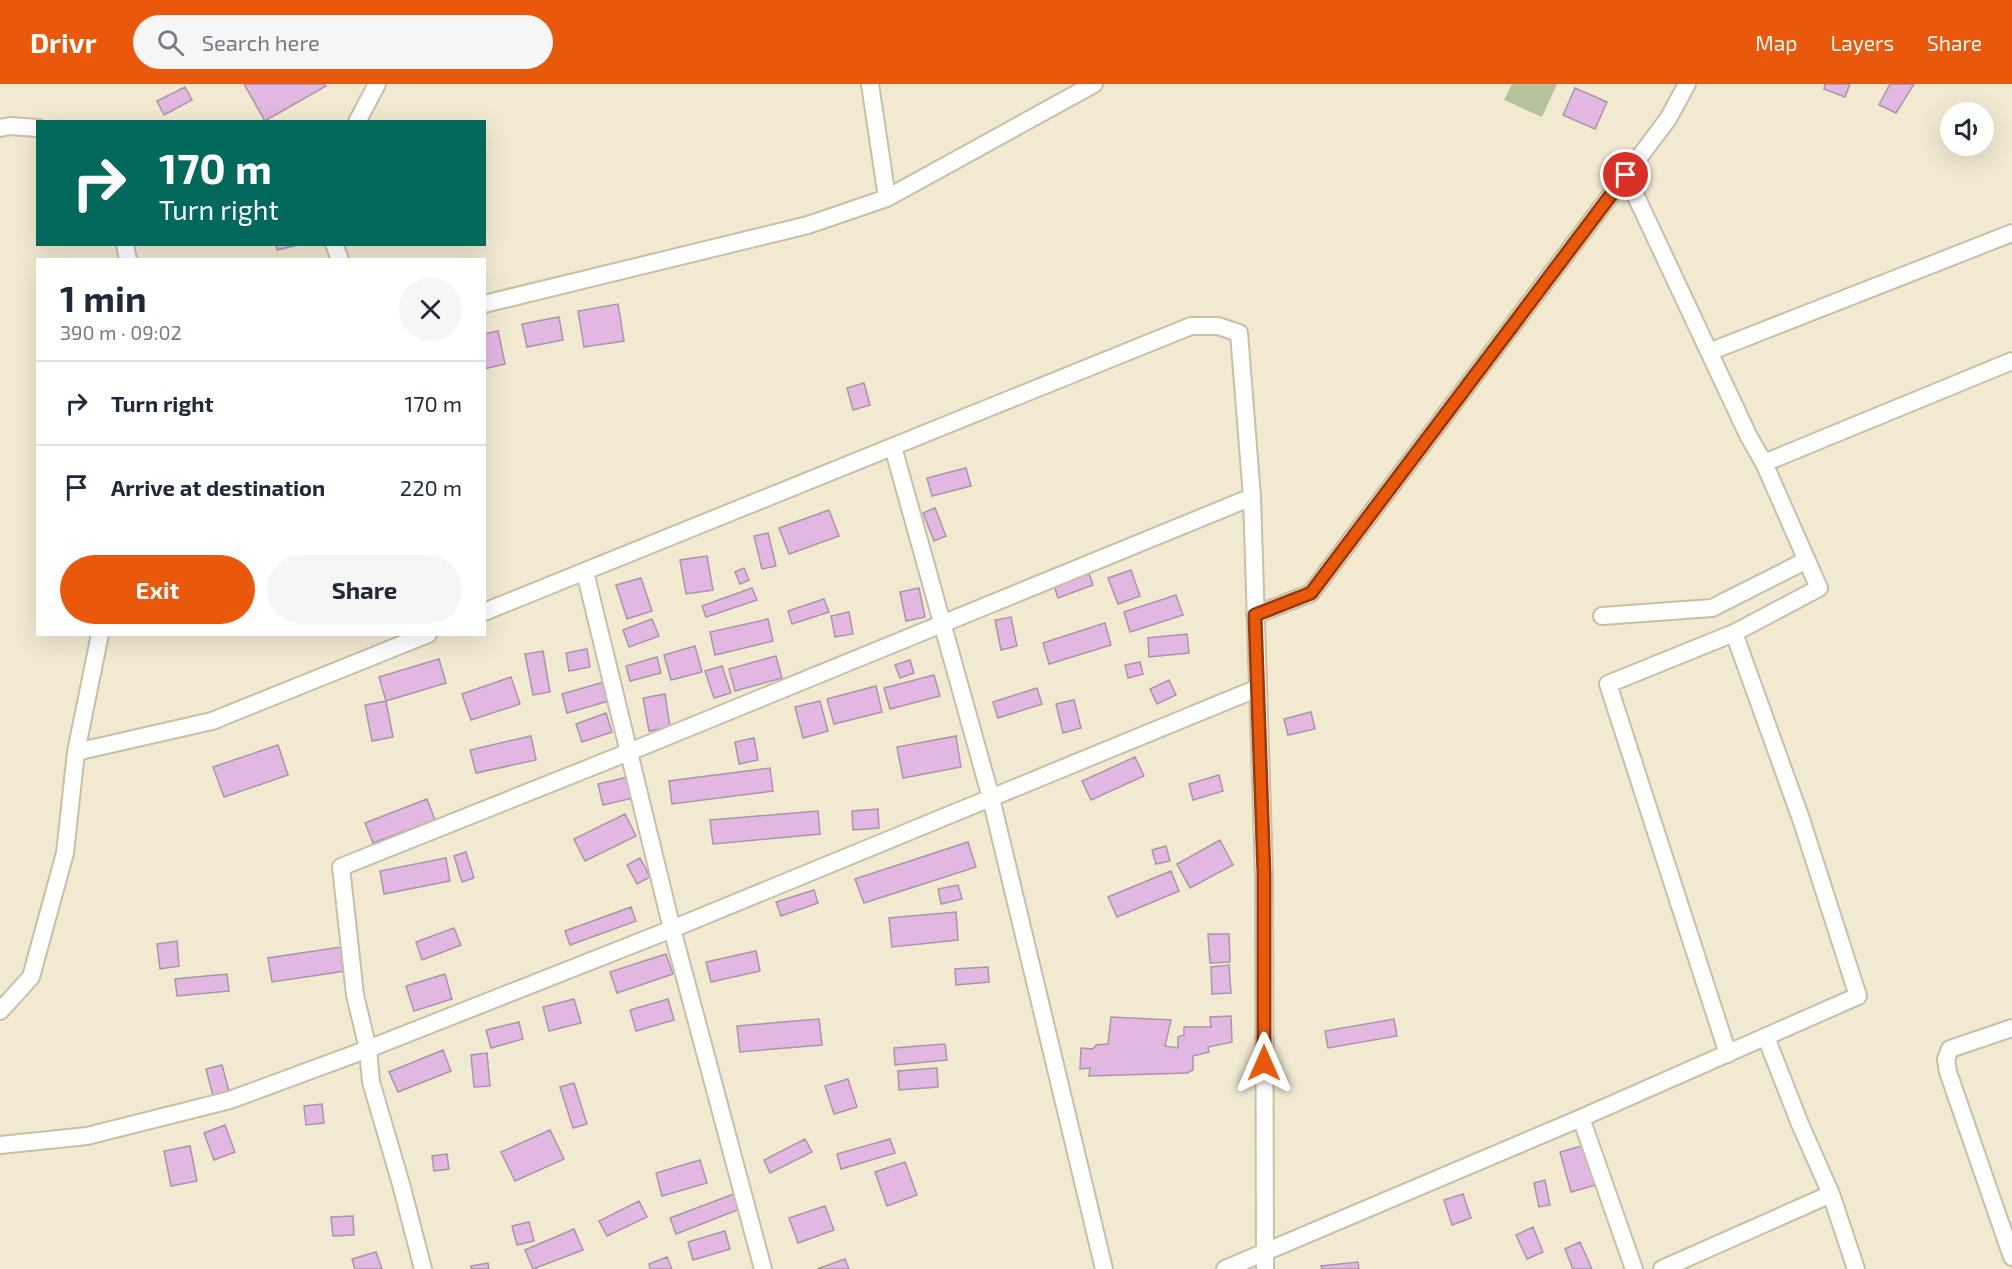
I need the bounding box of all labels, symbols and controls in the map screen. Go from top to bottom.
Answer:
search box [133,15,553,69]
text: Drivr [30,25,97,59]
icon: search [154,26,187,59]
text: Search here [202,29,320,55]
text: Map [1755,30,1797,55]
text: Layers [1830,30,1894,55]
text: Share [1927,30,1982,55]
map controls [1940,102,1994,156]
button: sound [1940,102,1994,156]
text: 170 m [159,142,272,192]
icon: right [60,144,138,222]
pin [1600,149,1651,200]
icon: arrive [1609,158,1642,191]
text: Turn right [159,193,279,225]
text: 1 min [60,276,147,319]
button: close [399,278,462,341]
text: 390 m · 09:02 [60,320,182,344]
icon: right [60,387,93,420]
text: Turn right [111,390,213,416]
text: 170 m [405,390,462,416]
icon: arrive [60,471,93,504]
text: Arrive at destination [111,474,325,500]
text: 220 m [400,474,462,500]
button: Exit [60,555,255,624]
button: Share [267,555,462,624]
position arrow [1232,1031,1296,1095]

